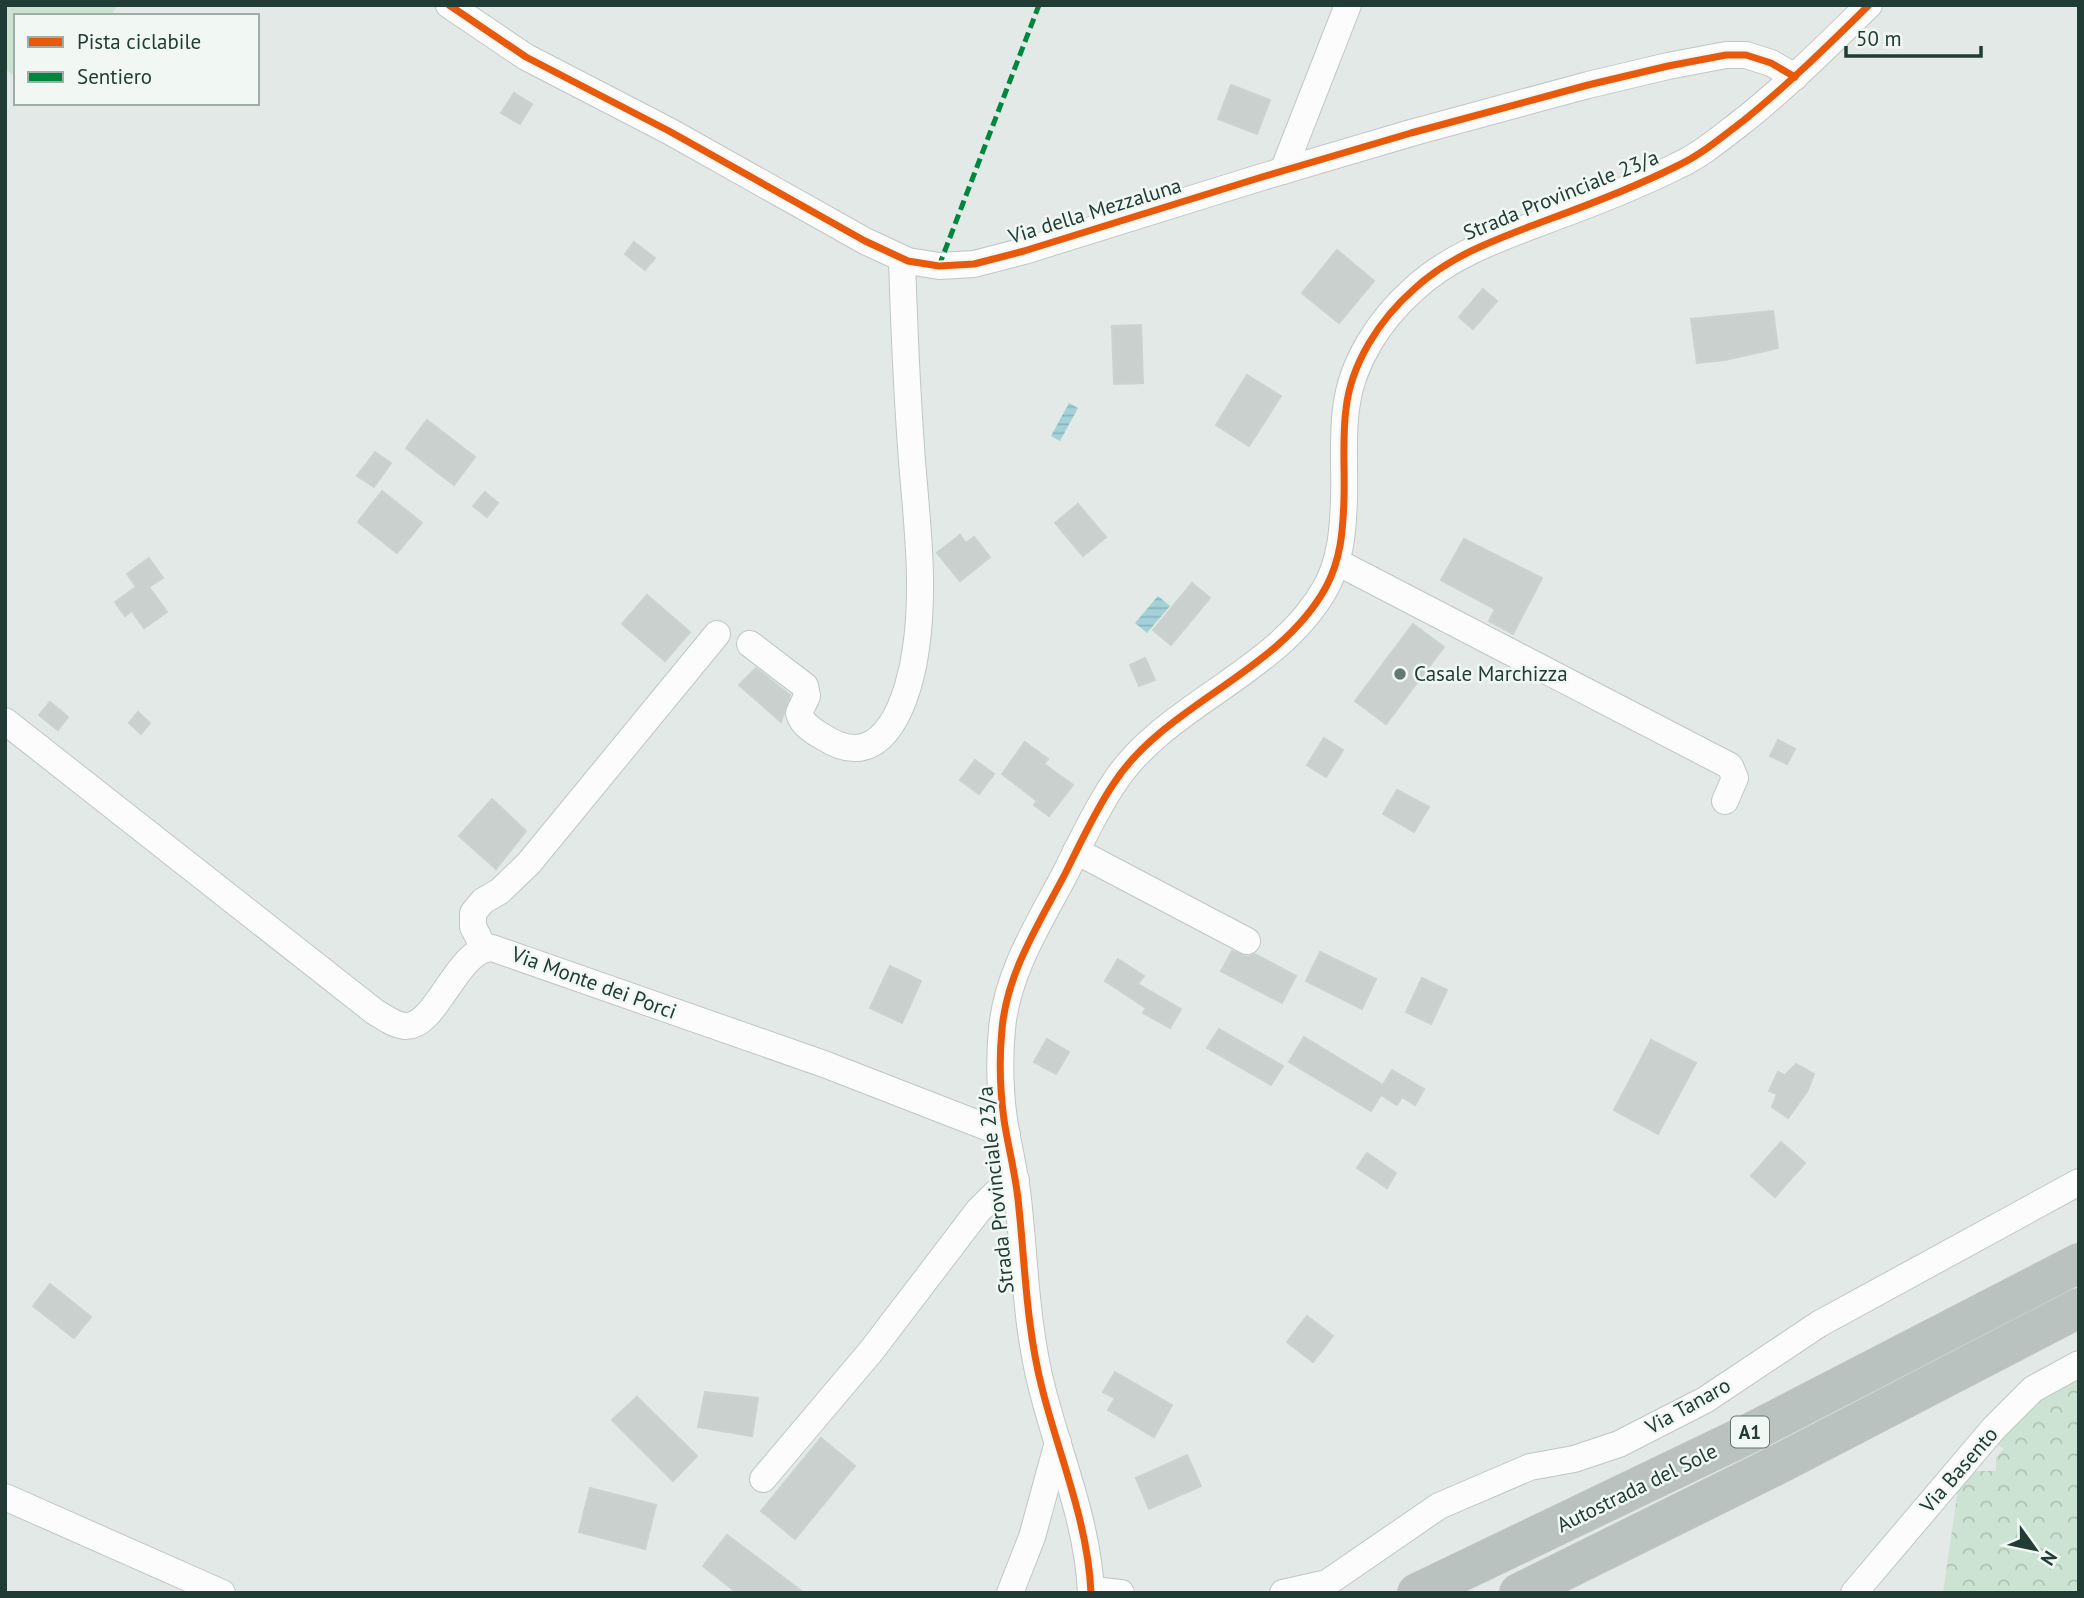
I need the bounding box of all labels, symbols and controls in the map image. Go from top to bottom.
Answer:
legend [14,14,259,105]
scale bar [1846,14,1981,58]
text: 50 m [1856,25,1902,52]
text: Pista ciclabile [77,28,201,55]
text: Sentiero [77,63,152,90]
street label: Strada Provinciale 23/a [1459,143,1662,246]
street label: Via della Mezzaluna [1004,171,1185,250]
place label: Casale Marchizza [1414,660,1568,687]
marker: Casale Marchizza [1392,666,1408,682]
street label: Via Monte dei Porci [507,940,680,1025]
street label: Strada Provinciale 23/a [971,1085,1020,1295]
street label: Via Tanaro [1640,1371,1735,1440]
road number: A1 [1731,1416,1769,1448]
street label: Via Basento [1913,1421,2003,1519]
street label: Autostrada del Sole [1552,1437,1722,1538]
north arrow [2000,1514,2070,1584]
text: N [2036,1546,2063,1570]

